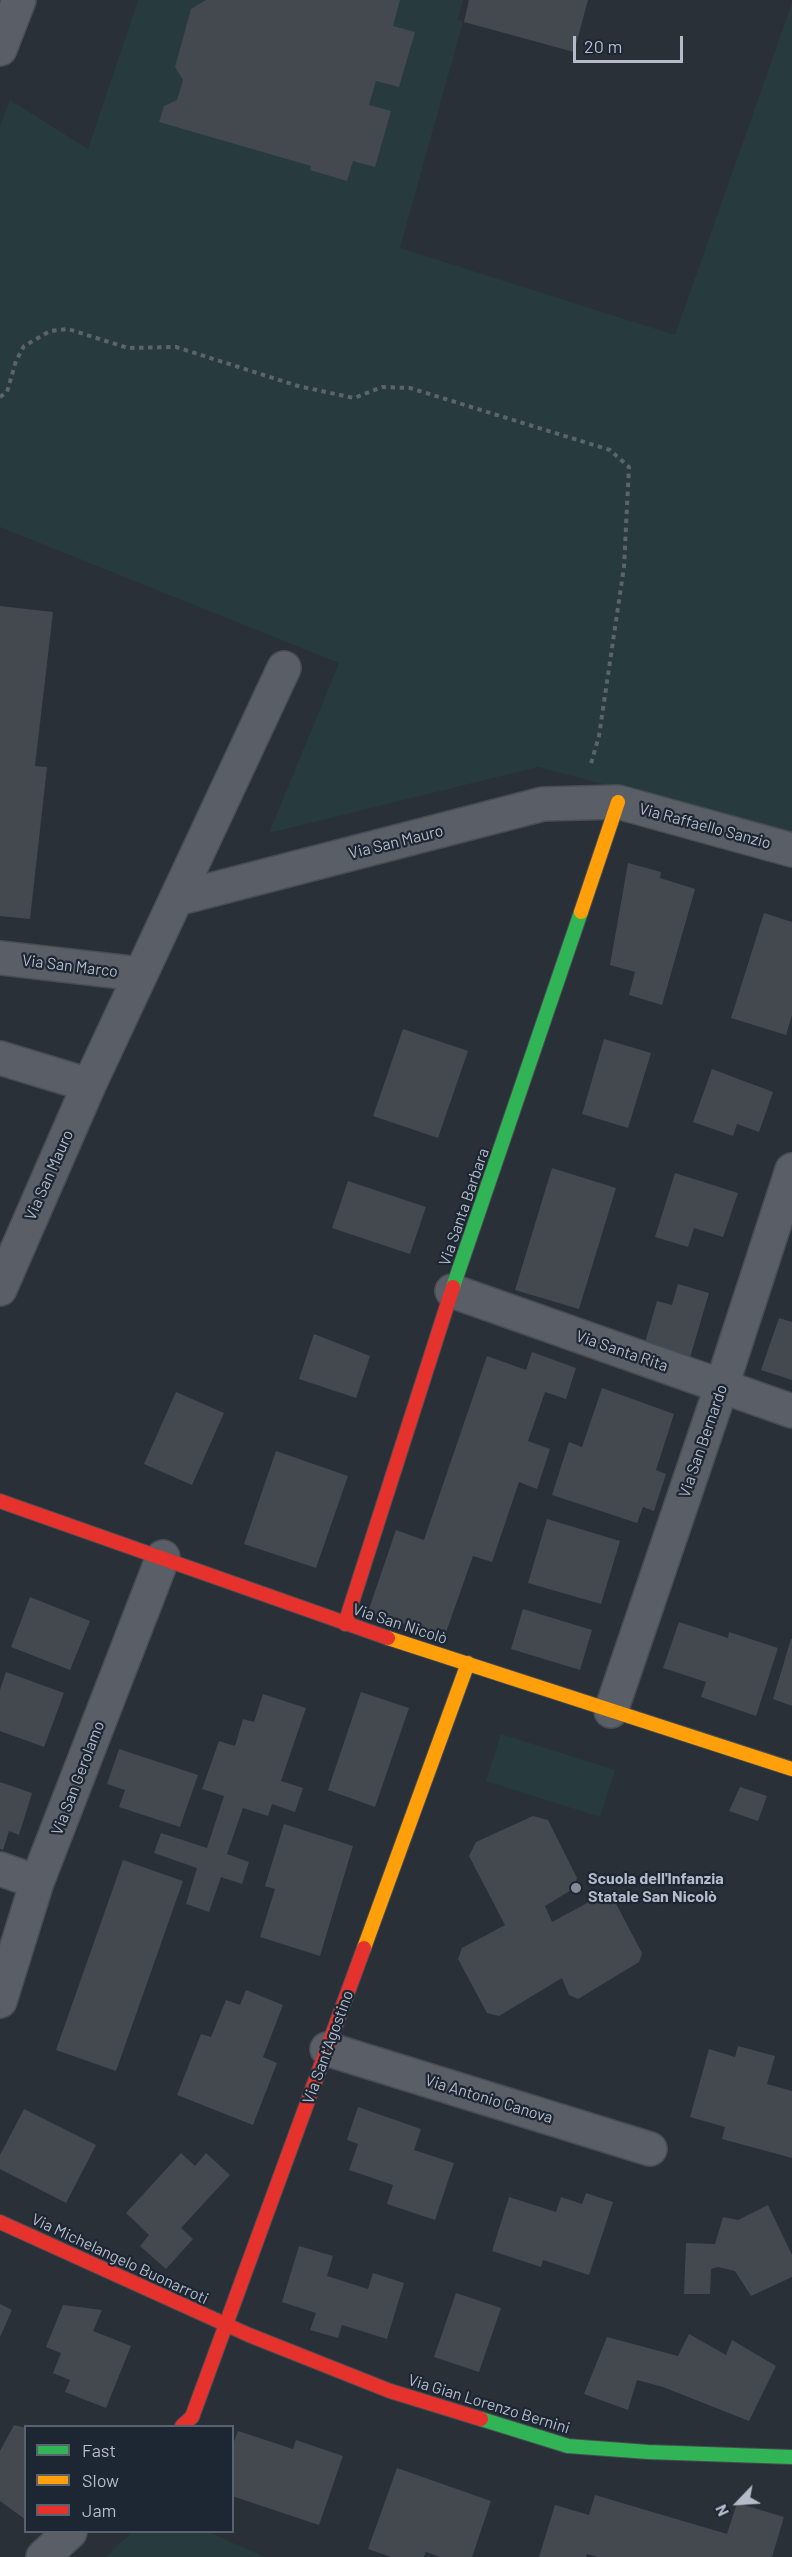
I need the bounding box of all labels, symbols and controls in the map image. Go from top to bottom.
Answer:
scale bar [576,24,686,62]
text: 20 m [584,35,622,57]
street label: Via Raffaello Sanzio [637,799,773,853]
street label: Via San Mauro [347,821,445,863]
street label: Via San Marco [21,951,119,981]
street label: Via San Mauro [21,1127,77,1223]
street label: Via Santa Barbara [435,1146,493,1268]
street label: Via Santa Rita [573,1326,671,1376]
street label: Via San Bernardo [675,1382,731,1500]
street label: Via San Nicolò [350,1600,450,1648]
street label: Via San Gerolamo [47,1718,109,1838]
place label: Scuola dell'Infanzia Statale San Nicolò [588,1869,724,1907]
marker: Scuola dell'Infanzia Statale San Nicolò [569,1881,583,1895]
street label: Via Sant'Agostino [299,1988,357,2106]
street label: Via Antonio Canova [423,2070,555,2128]
street label: Via Michelangelo Buonarroti [29,2210,211,2308]
street label: Via Gian Lorenzo Bernini [406,2370,572,2438]
legend [24,2425,234,2533]
text: Fast [82,2439,116,2461]
text: Slow [82,2469,119,2491]
north arrow [708,2473,768,2533]
text: Jam [82,2499,116,2521]
text: N [710,2502,732,2520]

